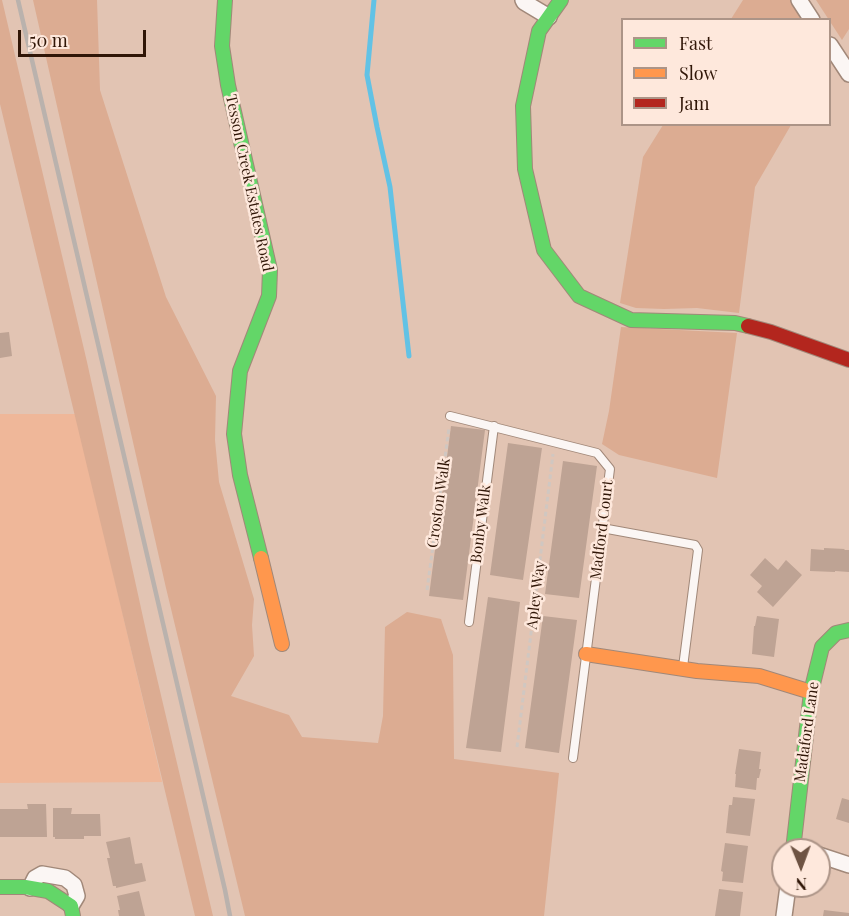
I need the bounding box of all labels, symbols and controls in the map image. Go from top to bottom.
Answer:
scale bar [21,18,148,56]
legend [621,18,831,126]
text: 50 m [29,28,68,52]
text: Fast [679,31,712,55]
text: Slow [679,61,717,85]
text: Jam [679,91,709,115]
street label: Tesson Creek Estates Road [221,93,277,273]
street label: Croston Walk [424,457,454,549]
street label: Madford Court [587,479,617,581]
street label: Bonby Walk [467,484,495,564]
street label: Apley Way [523,560,549,630]
street label: Madaford Lane [791,681,823,783]
north arrow [771,838,831,898]
text: N [795,874,807,895]

